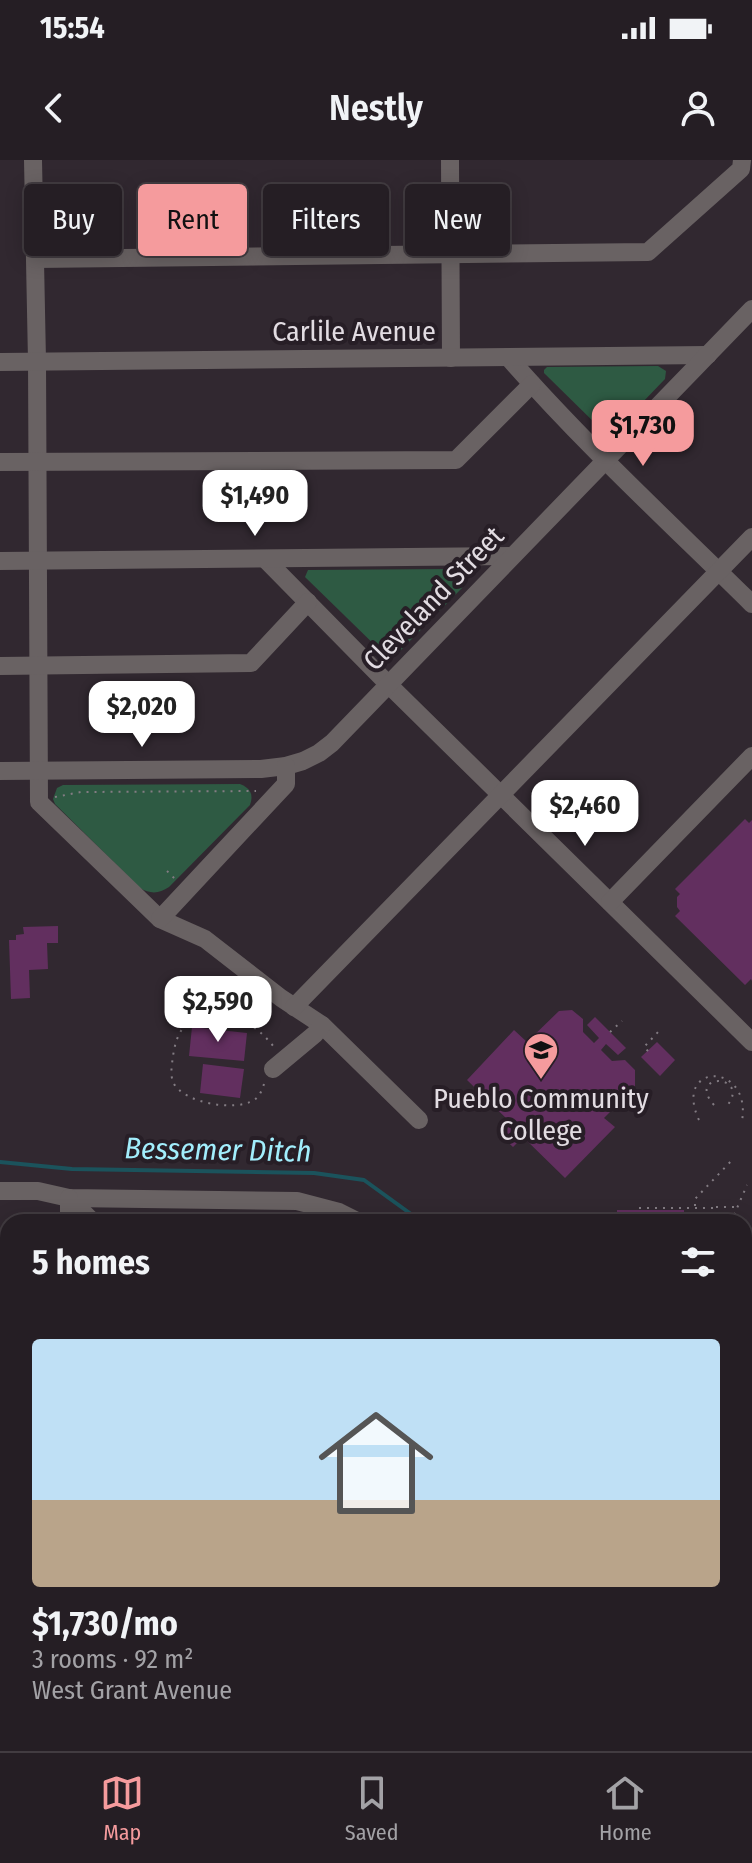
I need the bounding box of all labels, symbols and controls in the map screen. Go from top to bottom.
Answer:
text: 15:54 [40,10,105,46]
icon: back [32,86,76,130]
text: Nestly [329,86,423,130]
icon: person [676,86,720,130]
chip: Buy [24,184,122,256]
chip: Rent [138,184,247,256]
chip: Filters [263,184,389,256]
chip: New [405,184,510,256]
street label: Carlile Avenue [272,315,436,348]
pin: $1,730 [578,400,708,468]
text: $1,730 [610,410,676,441]
pin: $1,490 [190,470,320,538]
text: $1,490 [221,480,289,511]
street label: Cleveland Street [356,519,511,677]
pin: $2,020 [77,681,207,749]
text: $2,020 [107,691,177,722]
pin: $2,460 [520,780,650,848]
text: $2,460 [549,790,621,821]
pin: $2,590 [153,976,283,1044]
text: $2,590 [183,986,253,1017]
school or university icon: Pueblo Community College [522,1031,560,1081]
place label: Pueblo Community College [433,1082,649,1147]
water label: Bessemer Ditch [124,1130,312,1170]
icon: filters [676,1240,720,1284]
text: 5 homes [32,1242,150,1283]
icon: home [304,1391,448,1535]
text: $1,730/mo [32,1603,178,1644]
text: 3 rooms · 92 m² [32,1644,193,1675]
text: West Grant Avenue [32,1675,232,1706]
tab: Map [100,1771,144,1846]
tab: Saved [345,1771,399,1846]
tab: Home [599,1771,652,1846]

